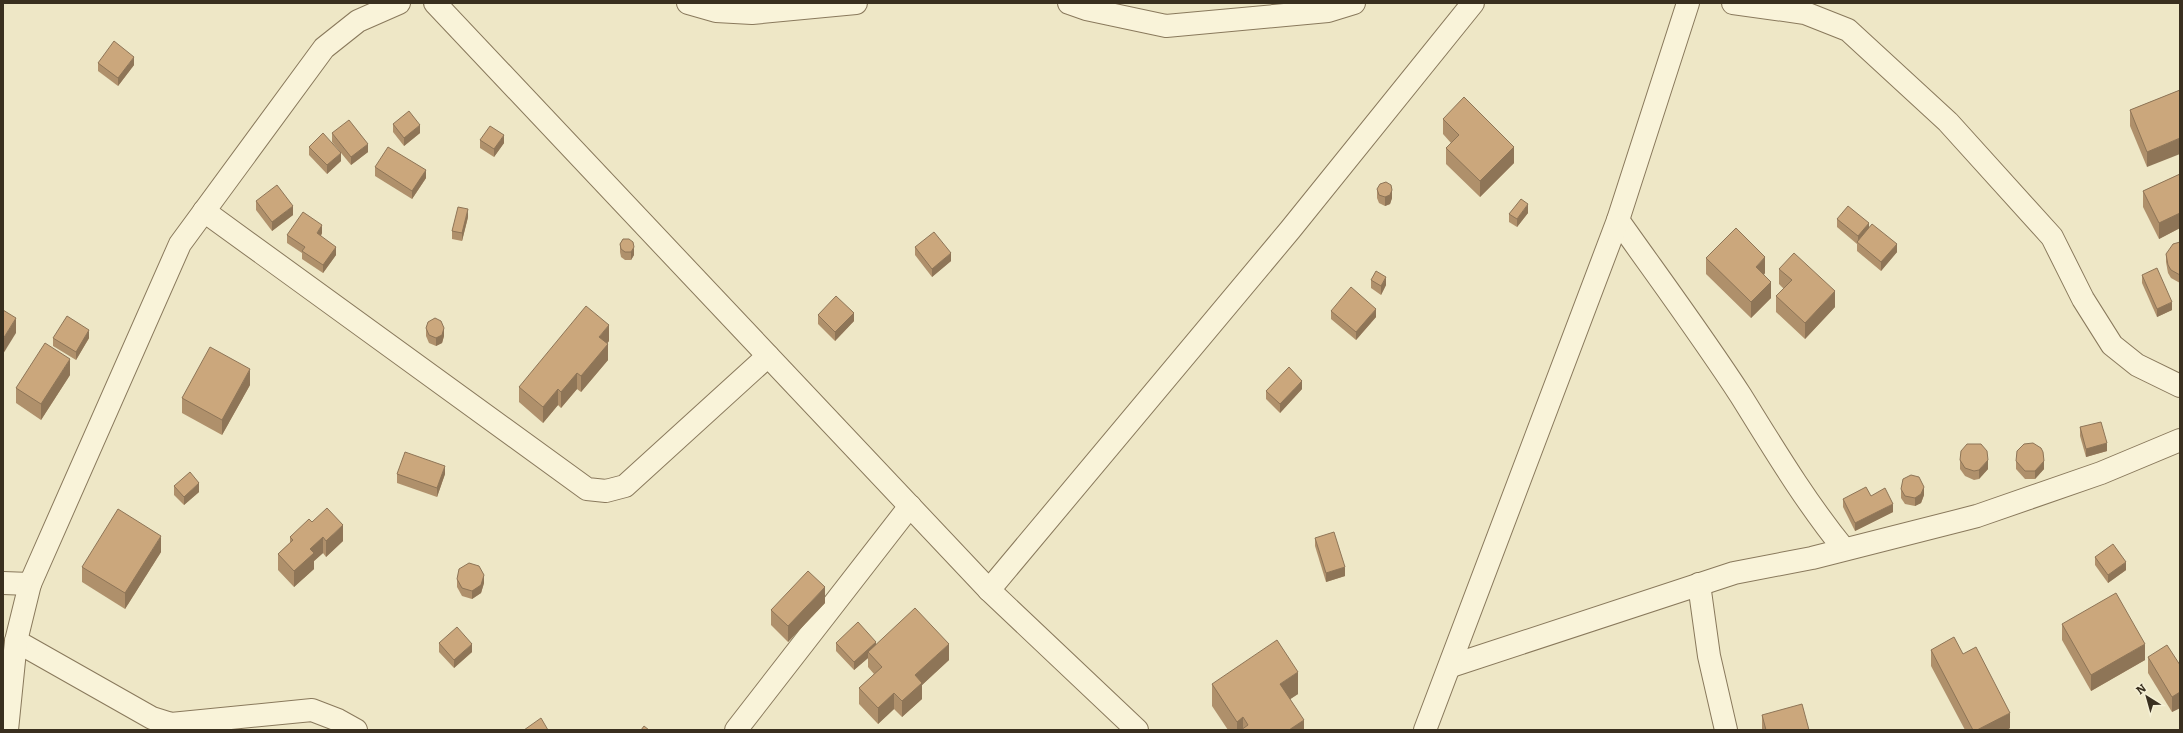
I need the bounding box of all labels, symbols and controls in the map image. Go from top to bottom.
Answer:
north arrow [2127,677,2167,717]
text: N [2132,679,2149,697]

